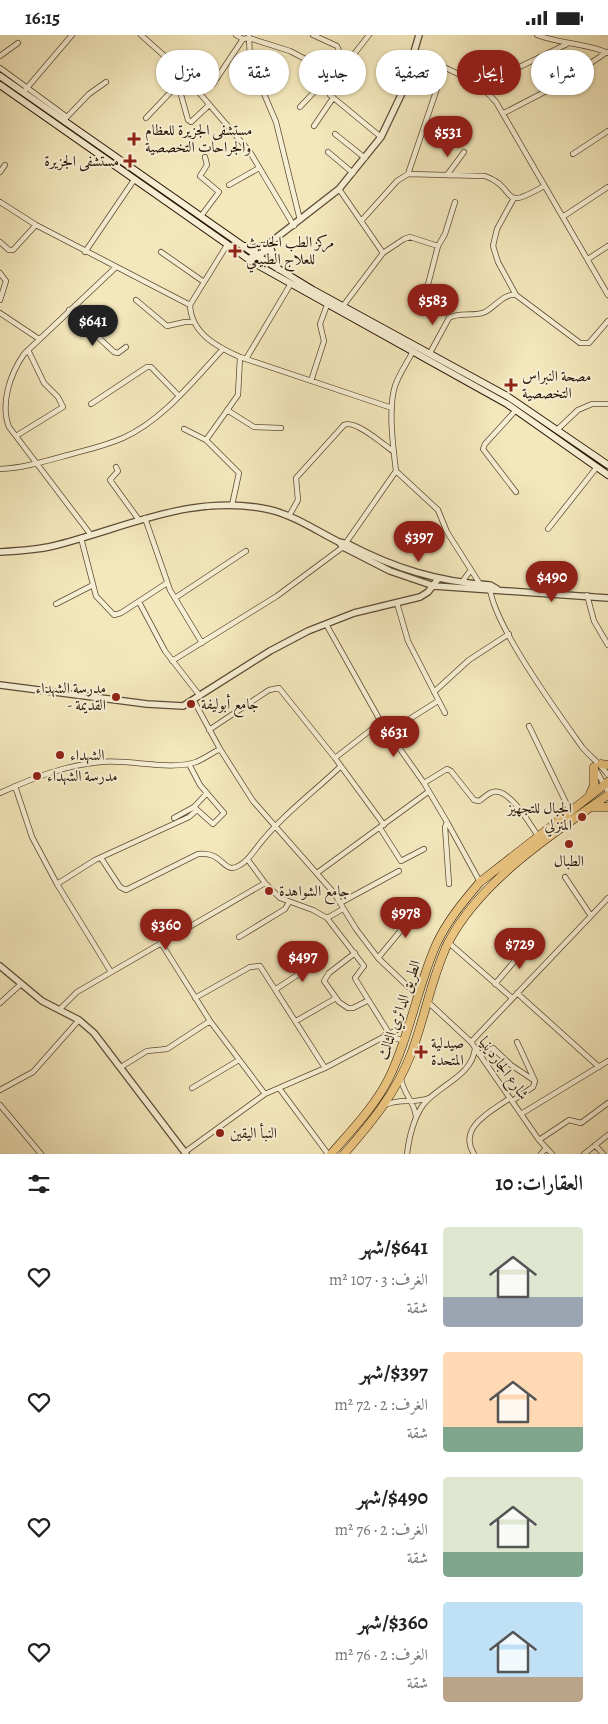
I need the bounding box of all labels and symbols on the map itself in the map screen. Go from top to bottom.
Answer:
pin: $531 [418,115,478,158]
place label: مستشفى الجزيرة للعظام والجراحات التخصصية [145,120,252,157]
marker: مستشفى الجزيرة للعظام والجراحات التخصصية [127,132,141,146]
place label: مستشفى الجزيرة [44,151,119,172]
marker: مستشفى الجزيرة [123,154,137,168]
place label: مركز الطب الحديث للعلاج الطبيعي [246,232,334,273]
marker: مركز الطب الحديث للعلاج الطبيعي [228,244,242,258]
pin: $583 [403,283,463,326]
pin: $641 [63,305,123,347]
place label: مصحة النبراس التخصصية [522,366,591,403]
marker: مصحة النبراس التخصصية [504,378,518,392]
pin: $397 [389,521,449,563]
pin: $490 [522,561,582,603]
place label: مدرسة الشهداء - القديمة [35,678,106,715]
marker: مدرسة الشهداء - القديمة [110,691,122,703]
place label: جامع أبوليفة [201,693,259,718]
marker: جامع أبوليفة [185,698,197,710]
pin: $631 [364,715,424,758]
place label: الشهداء [70,745,105,765]
marker: الشهداء [54,749,66,761]
place label: مدرسة الشهداء [47,766,118,786]
marker: مدرسة الشهداء [31,770,43,782]
place label: الجبال للتجهيز المنزلي [506,798,572,837]
marker: الجبال للتجهيز المنزلي [576,811,588,823]
marker: الطبال [563,838,575,850]
place label: الطبال [554,851,584,871]
place label: جامع الشواهدة [279,881,350,905]
marker: جامع الشواهدة [263,885,275,897]
pin: $978 [376,897,436,939]
pin: $360 [136,909,196,951]
pin: $729 [490,927,550,970]
pin: $497 [273,941,333,983]
street label: الطريق الدائري الثالث [373,958,427,1063]
street label: شارع الجاردينيا [472,1032,534,1105]
place label: صيدلية المتحدة [431,1033,464,1070]
marker: صيدلية المتحدة [415,1046,427,1058]
place label: النبأ اليقين [230,1122,277,1143]
marker: النبأ اليقين [214,1127,226,1139]

